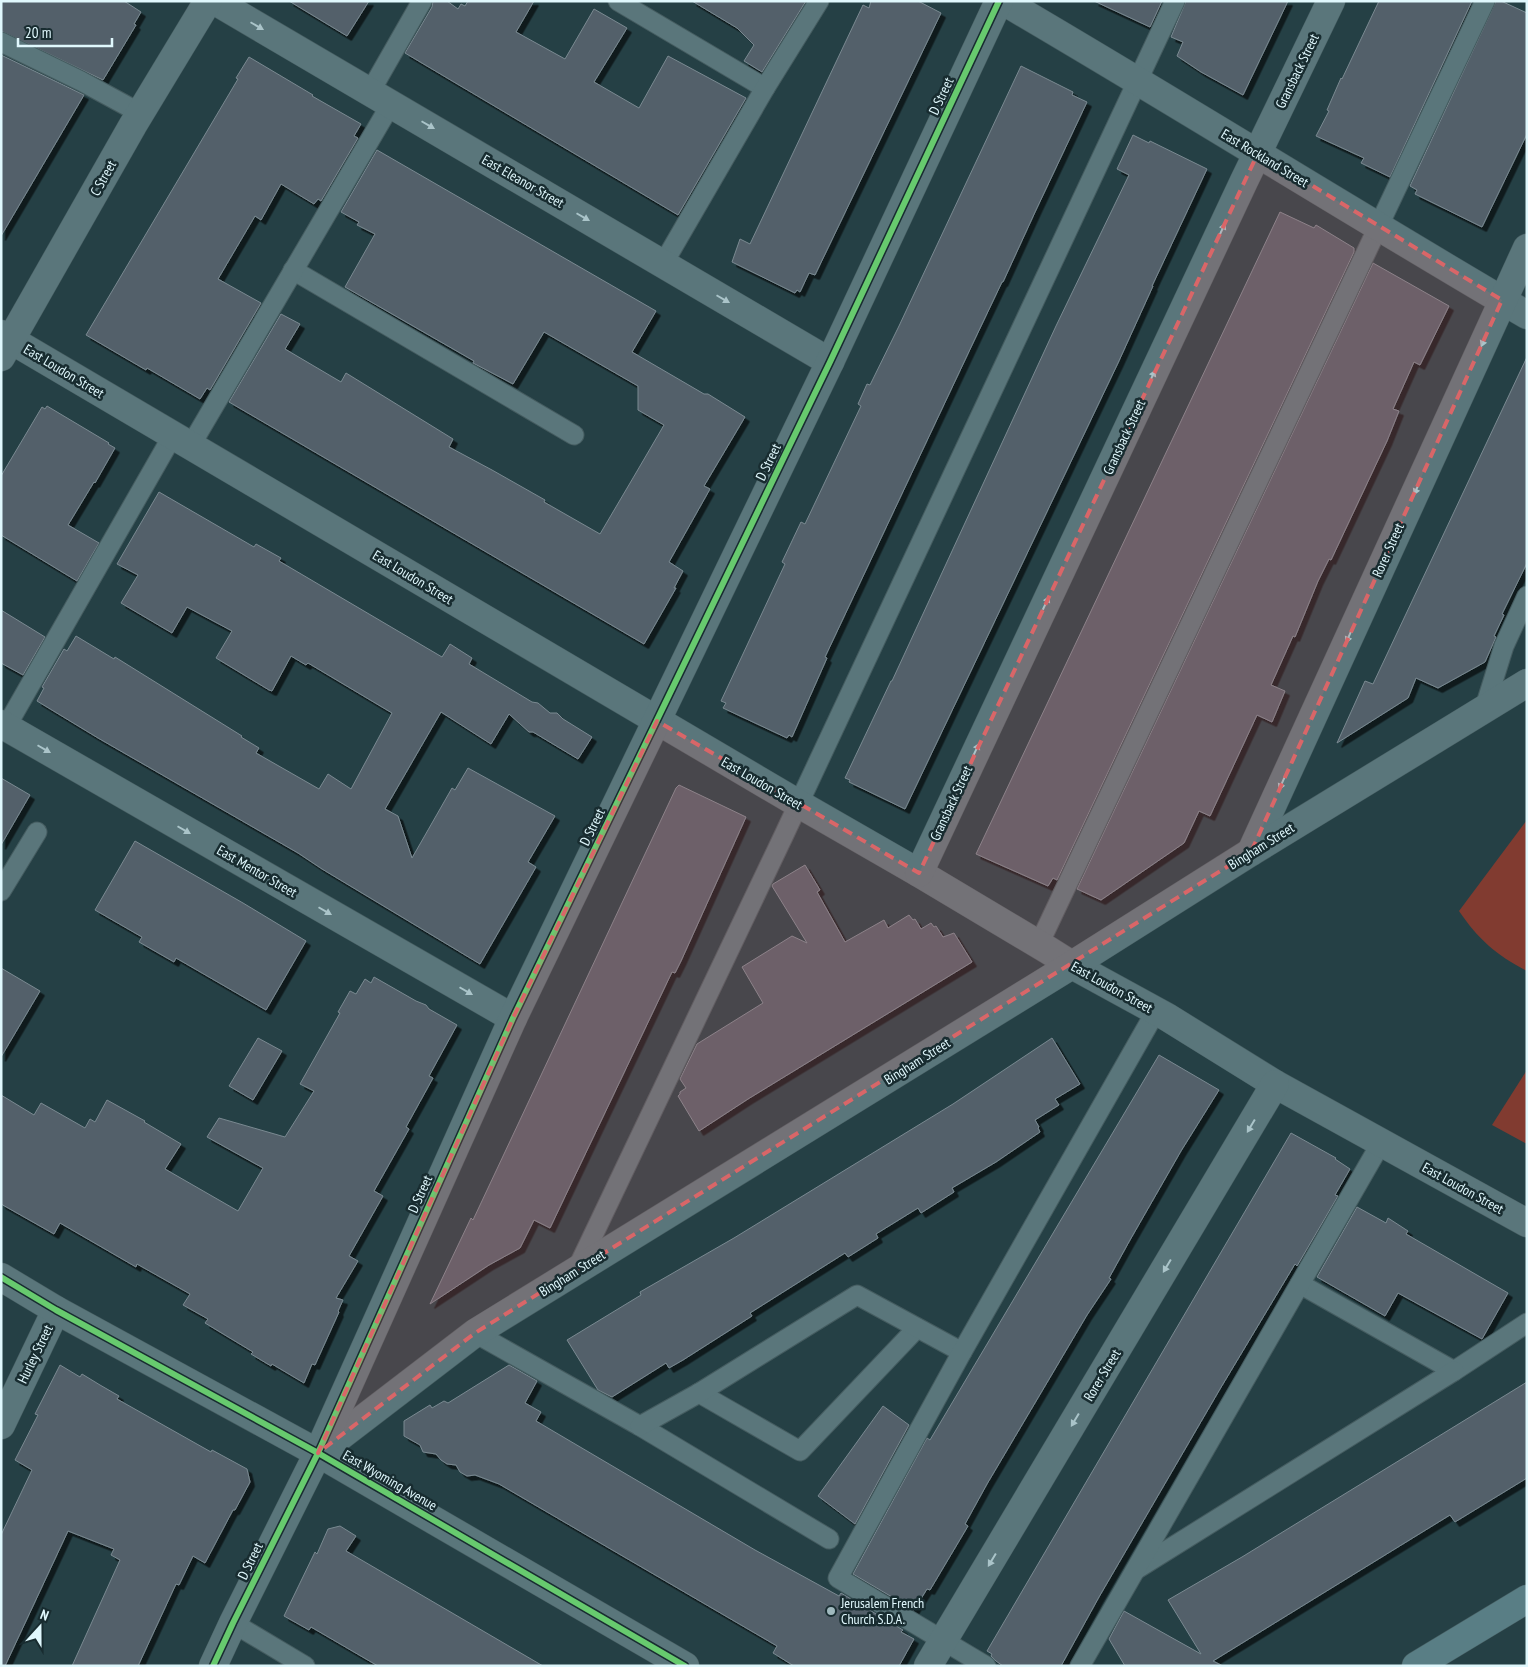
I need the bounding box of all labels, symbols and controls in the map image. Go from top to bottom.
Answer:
scale bar [18,15,111,47]
one-way arrow [251,21,264,30]
text: 20 m [25,23,51,42]
street label: Gransback Street [1271,31,1323,111]
street label: D Street [925,74,958,118]
one-way arrow [421,121,434,130]
street label: East Rockland Street [1218,125,1312,191]
street label: East Eleanor Street [479,150,567,212]
street label: C Street [86,157,120,199]
one-way arrow [577,212,590,221]
one-way arrow [1218,223,1226,237]
one-way arrow [716,295,731,303]
one-way arrow [1479,333,1487,347]
street label: East Loudon Street [20,340,108,402]
one-way arrow [1149,370,1157,384]
street label: Gransback Street [1099,396,1149,477]
street label: D Street [751,440,785,484]
one-way arrow [1412,481,1420,495]
street label: Rorer Street [1368,520,1408,580]
street label: East Loudon Street [369,546,457,608]
one-way arrow [1042,596,1050,610]
one-way arrow [1345,628,1354,643]
one-way arrow [973,743,981,757]
one-way arrow [37,744,50,753]
street label: East Loudon Street [718,753,806,814]
street label: Gransback Street [926,762,976,843]
one-way arrow [1278,776,1286,790]
street label: D Street [575,805,609,849]
street label: Bingham Street [1225,819,1298,873]
one-way arrow [178,825,191,834]
street label: East Mentor Street [214,841,300,901]
one-way arrow [319,906,332,915]
street label: East Loudon Street [1068,957,1156,1017]
one-way arrow [460,987,473,996]
street label: Bingham Street [881,1034,954,1088]
one-way arrow [1246,1120,1255,1133]
street label: East Loudon Street [1419,1158,1507,1218]
street label: D Street [404,1172,436,1216]
street label: Bingham Street [536,1246,609,1300]
one-way arrow [1163,1259,1172,1272]
street label: Hurley Street [13,1322,57,1386]
street label: Rorer Street [1079,1346,1125,1404]
one-way arrow [1071,1414,1080,1427]
street label: East Wyoming Avenue [340,1446,441,1514]
street label: D Street [233,1539,267,1583]
one-way arrow [987,1553,996,1566]
place label: Jerusalem French Church S.D.A. [840,1594,924,1628]
north arrow [15,1602,65,1652]
text: N [38,1605,51,1625]
marker: Jerusalem French Church S.D.A. [825,1605,837,1617]

